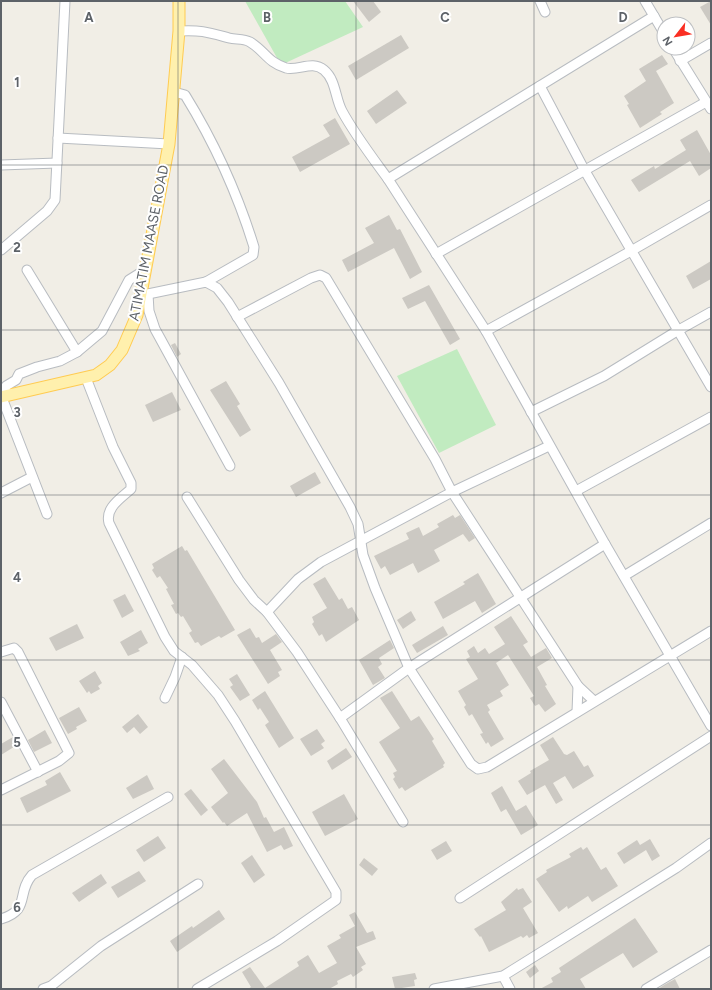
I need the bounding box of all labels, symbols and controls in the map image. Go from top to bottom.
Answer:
text: A [84,10,94,25]
text: B [263,10,271,25]
text: C [440,10,450,25]
text: D [618,10,628,25]
north arrow [656,16,696,56]
text: N [660,34,676,48]
text: 1 [14,75,20,90]
street label: ATIMATIM MAASE ROAD [126,164,172,322]
text: 2 [13,240,21,255]
text: 3 [13,405,21,420]
text: 4 [13,570,21,585]
text: 5 [13,735,21,750]
text: 6 [13,900,21,915]

